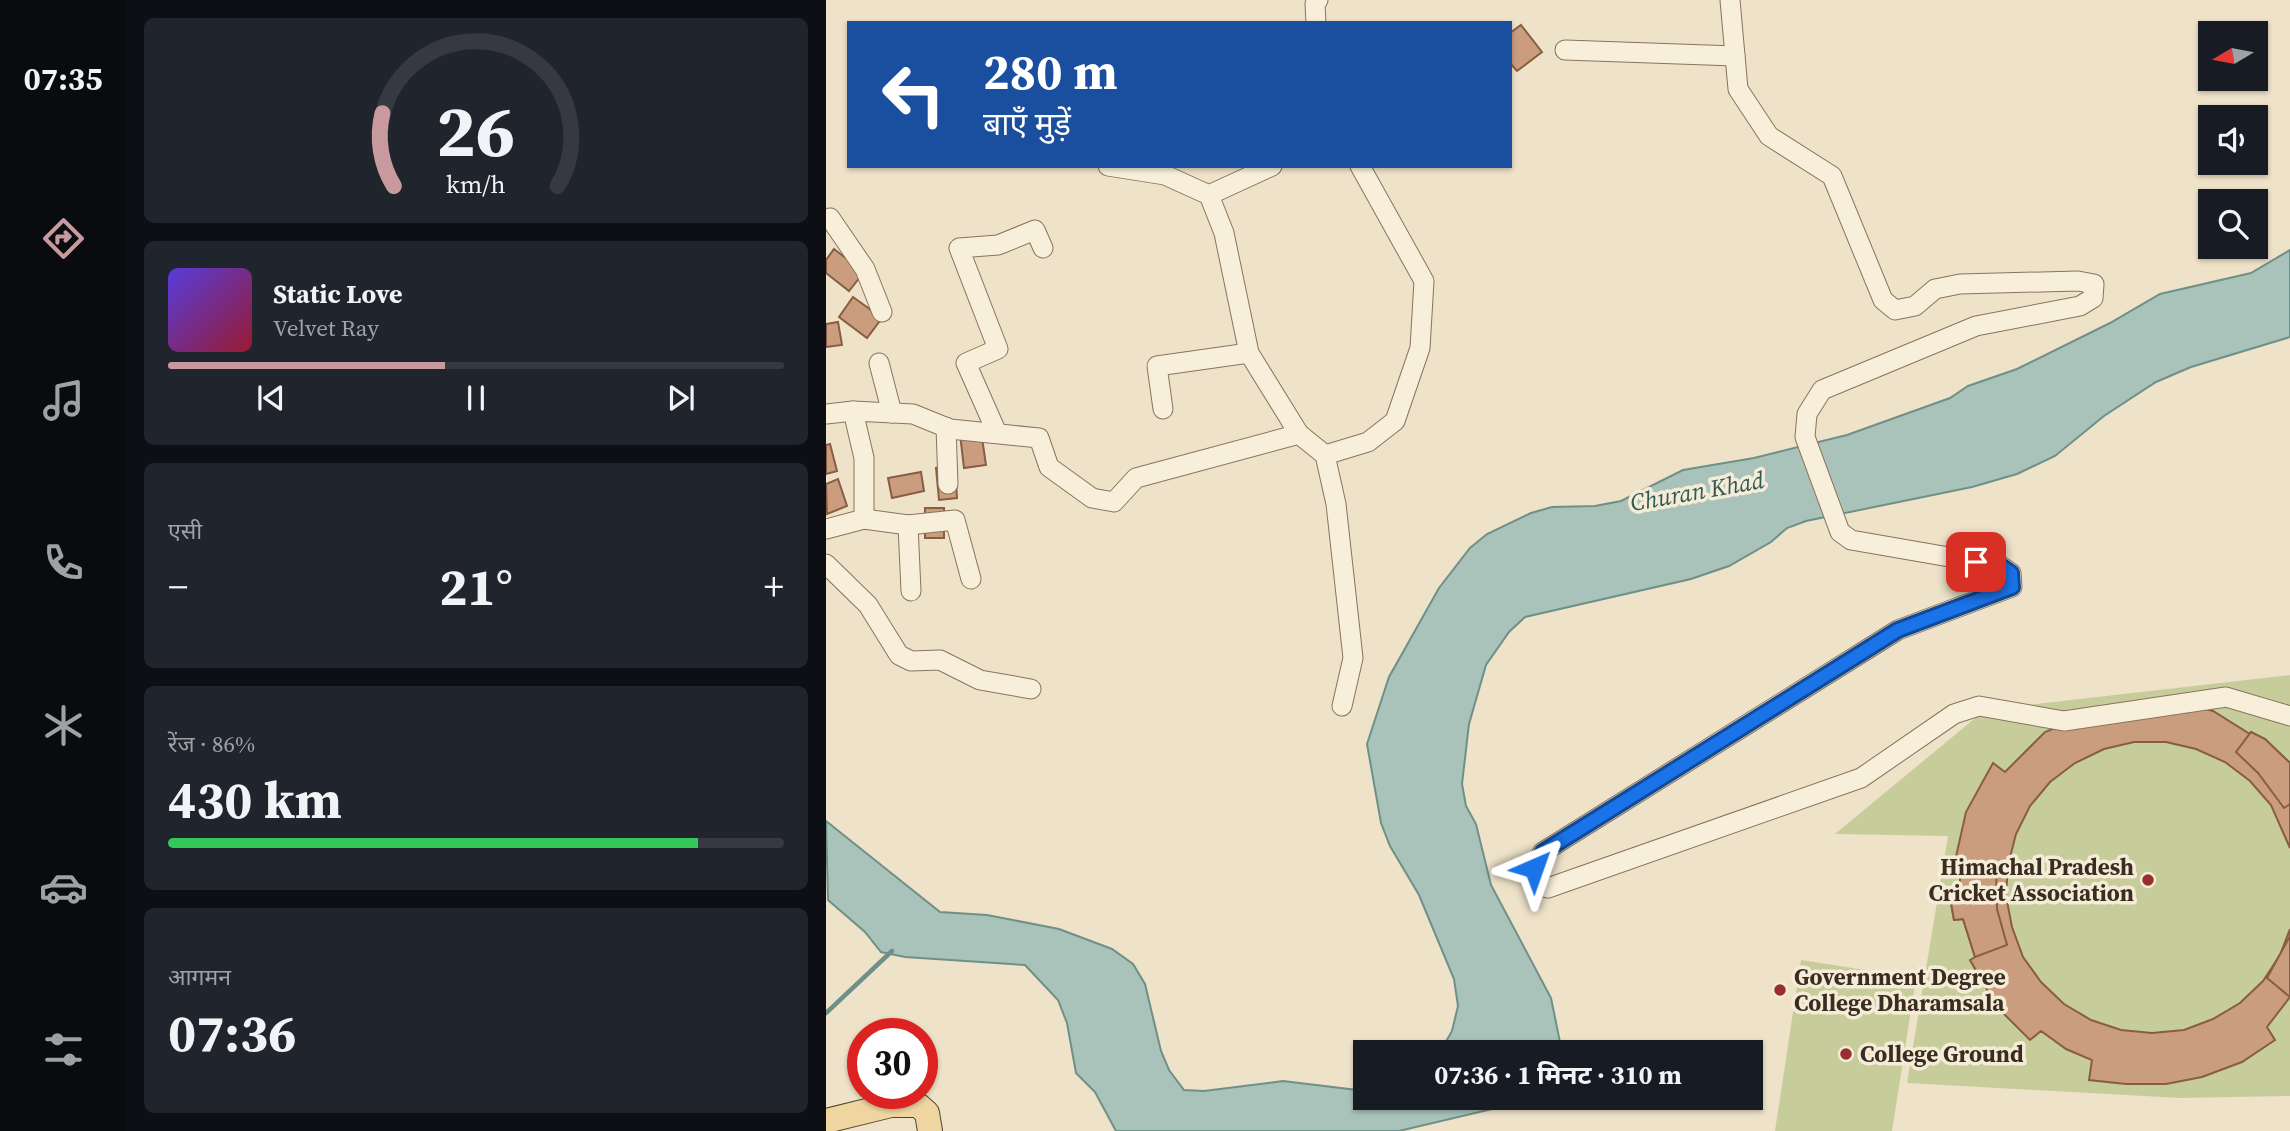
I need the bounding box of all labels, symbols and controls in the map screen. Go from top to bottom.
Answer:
north arrow [2198,21,2268,91]
map controls [2198,21,2268,259]
text: 280 m [983,38,1118,105]
icon: left [868,49,959,140]
text: 07:35 [24,57,102,101]
text: 26 [437,82,515,181]
text: बाएँ मुड़ें [983,102,1071,146]
button: sound [2198,105,2268,175]
text: km/h [446,167,506,201]
button: search [2198,189,2268,259]
icon: directions [39,214,88,263]
text: Static Love [273,276,402,312]
text: Velvet Ray [273,312,379,344]
icon: music [39,376,88,425]
icon: previous [252,379,290,417]
icon: pause [457,379,495,417]
icon: next [662,379,700,417]
water label: Churan Khad [1628,463,1767,519]
text: एसी [168,515,202,547]
pin [1946,532,2006,592]
icon: phone [39,538,88,587]
icon: arrive [1957,543,1995,581]
text: 21° [439,551,513,622]
text: − [168,561,188,613]
text: + [764,561,784,613]
icon: climate [39,701,88,750]
text: रेंज · 86% [168,728,255,760]
text: 430 km [168,764,342,835]
position arrow [1497,831,1571,905]
place label: Himachal Pradesh Cricket Association [1929,851,2134,909]
icon: car [39,863,88,912]
marker: Himachal Pradesh Cricket Association [2140,872,2156,888]
text: आगमन [168,961,231,993]
place label: Government Degree College Dharamsala [1794,961,2006,1019]
marker: Government Degree College Dharamsala [1772,982,1788,998]
text: 07:36 [168,997,296,1068]
speed limit sign: 30 [847,1018,938,1109]
icon: filters [39,1025,88,1074]
place label: College Ground [1860,1038,2024,1070]
marker: College Ground [1838,1046,1854,1062]
text: 07:36 · 1 मिनट · 310 m [1434,1057,1682,1093]

